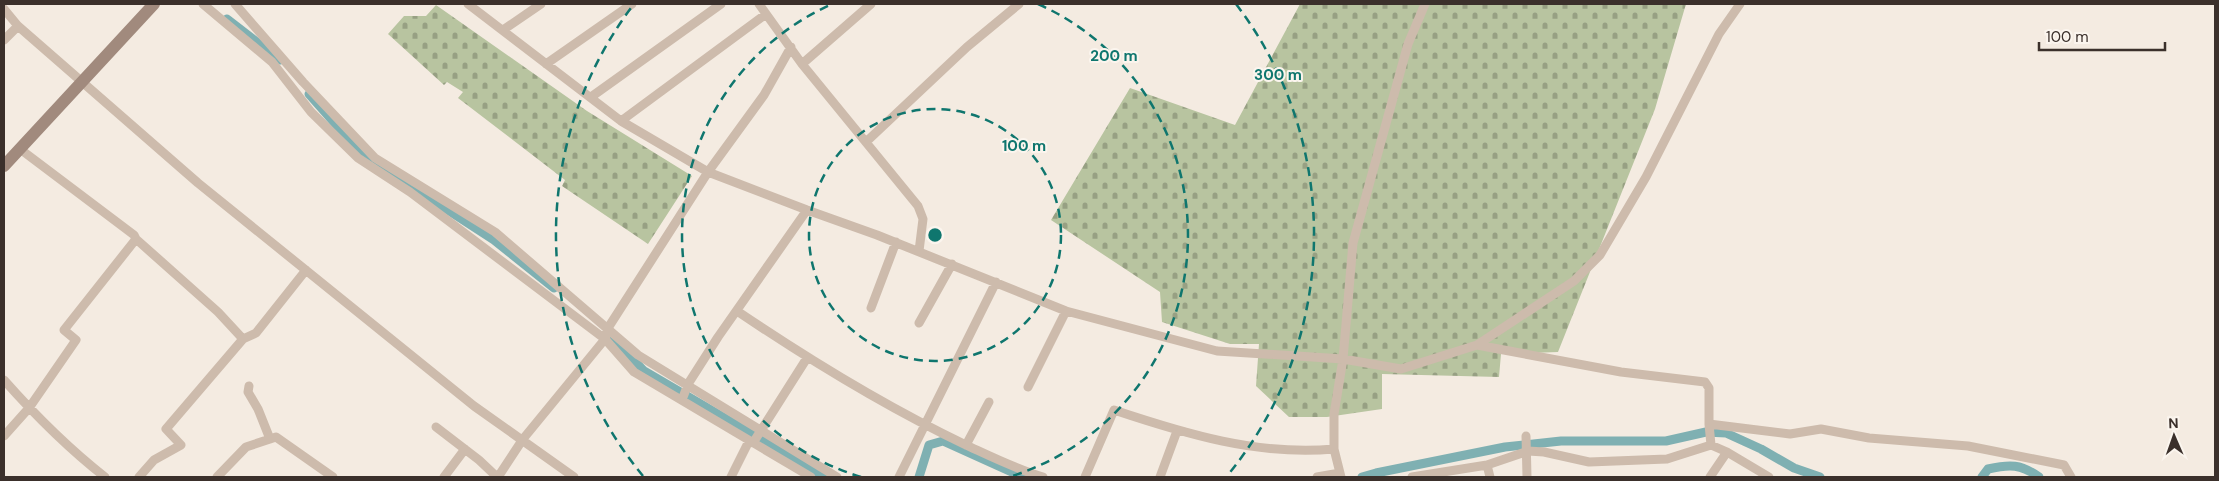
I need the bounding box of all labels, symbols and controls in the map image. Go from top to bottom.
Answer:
scale bar [2039,20,2165,52]
text: 100 m [2046,27,2089,47]
text: 200 m [1090,46,1138,66]
text: 300 m [1254,65,1302,85]
text: 100 m [1002,136,1046,156]
centre of rings [926,226,944,244]
north arrow [2149,411,2199,461]
text: N [2168,414,2179,432]

